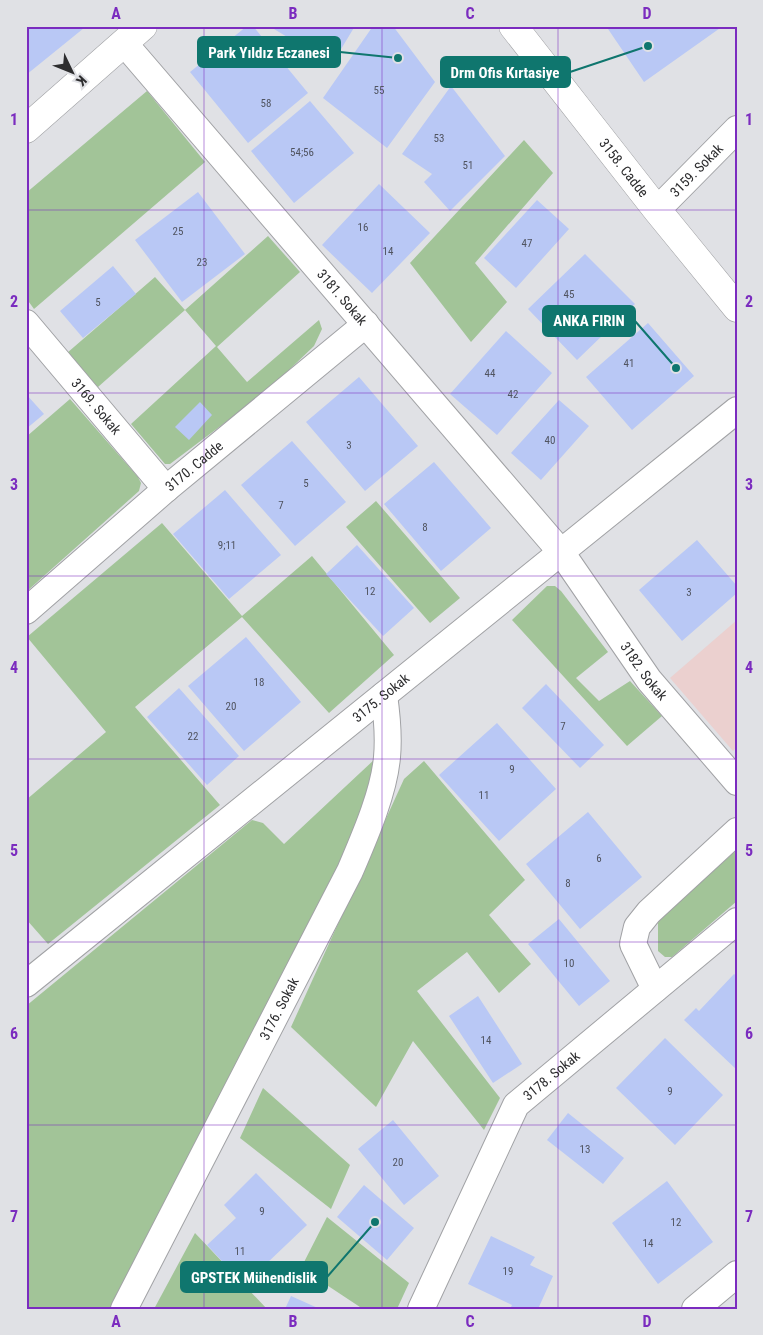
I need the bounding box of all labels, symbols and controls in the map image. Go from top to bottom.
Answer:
text: A [111,4,121,23]
text: B [289,4,298,23]
text: C [465,4,475,23]
text: D [642,4,652,23]
callout: Park Yıldız Eczanesi [198,37,340,67]
text: Park Yıldız Eczanesi [208,44,330,62]
north arrow [48,48,98,98]
callout: Drm Ofis Kırtasiye [441,57,570,87]
text: Drm Ofis Kırtasiye [450,64,560,82]
text: K [73,73,90,89]
house number: 55 [374,84,384,97]
house number: 58 [261,97,271,110]
text: 1 [10,110,18,129]
text: 1 [745,110,753,129]
house number: 53 [434,132,444,145]
street label: 3158. Cadde [596,135,652,200]
street label: 3159. Sokak [667,140,727,200]
house number: 54;56 [290,146,314,159]
house number: 51 [463,159,473,172]
house number: 16 [358,221,368,234]
house number: 25 [173,225,183,238]
house number: 47 [522,237,532,250]
house number: 14 [383,245,394,258]
house number: 23 [197,256,207,269]
street label: 3181. Sokak [314,266,371,329]
house number: 45 [564,288,574,301]
text: 2 [10,292,18,311]
text: 2 [745,292,753,311]
house number: 5 [95,296,101,309]
callout: ANKA FIRIN [543,306,635,336]
text: ANKA FIRIN [553,312,625,330]
house number: 41 [624,357,634,370]
house number: 44 [485,367,496,380]
street label: 3169. Sokak [68,375,125,438]
house number: 42 [508,388,518,401]
house number: 40 [545,434,555,447]
street label: 3170. Cadde [162,437,226,494]
house number: 3 [346,439,352,452]
text: 3 [10,475,18,494]
text: 3 [745,475,753,494]
house number: 5 [303,477,309,490]
house number: 7 [278,499,284,512]
house number: 8 [422,521,428,534]
house number: 9;11 [218,539,236,552]
house number: 12 [365,585,375,598]
house number: 3 [686,586,692,599]
street label: 3182. Sokak [617,639,671,704]
text: 4 [10,658,18,677]
text: 4 [745,658,753,677]
street label: 3175. Sokak [349,669,413,725]
house number: 18 [254,676,264,689]
house number: 20 [226,700,236,713]
house number: 7 [560,720,566,733]
house number: 22 [188,730,198,743]
house number: 9 [509,763,515,776]
house number: 11 [479,789,489,802]
text: 5 [10,841,18,860]
text: 5 [745,841,753,860]
house number: 6 [596,852,602,865]
house number: 8 [565,877,571,890]
house number: 10 [564,957,574,970]
street label: 3176. Sokak [256,974,302,1043]
text: 6 [10,1024,18,1043]
text: 6 [745,1024,753,1043]
house number: 14 [481,1034,492,1047]
street label: 3178. Sokak [520,1047,583,1104]
house number: 9 [667,1085,673,1098]
house number: 13 [580,1143,590,1156]
house number: 20 [393,1156,403,1169]
house number: 9 [259,1205,265,1218]
text: 7 [10,1207,18,1226]
text: 7 [745,1207,753,1226]
house number: 12 [671,1216,681,1229]
house number: 14 [643,1237,654,1250]
house number: 11 [235,1245,245,1258]
callout: GPSTEK Mühendislik [181,1262,327,1292]
house number: 19 [503,1265,513,1278]
text: GPSTEK Mühendislik [191,1269,318,1287]
text: A [111,1312,121,1331]
text: B [289,1312,298,1331]
text: C [465,1312,475,1331]
text: D [642,1312,652,1331]

